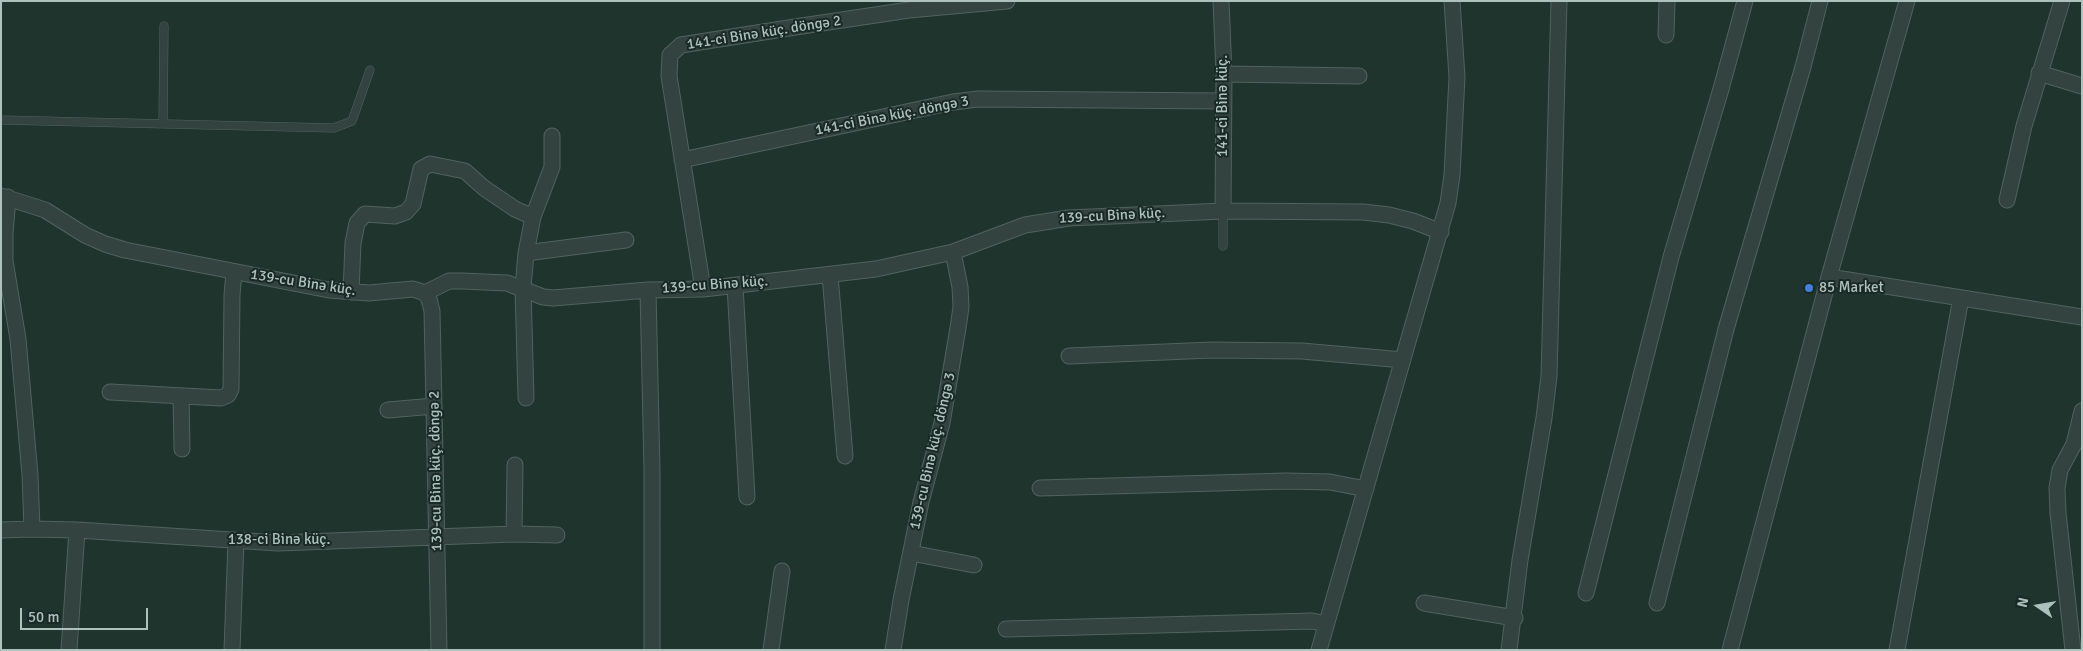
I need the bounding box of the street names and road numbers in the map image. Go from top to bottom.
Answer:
street label: 141-ci Binə küç. döngə 2 [685,12,843,54]
street label: 141-ci Binə küç. [1214,55,1232,157]
street label: 141-ci Binə küç. döngə 3 [814,92,970,140]
street label: 139-cu Binə küç. [1058,204,1166,228]
street label: 139-cu Binə küç. [249,266,357,300]
street label: 139-cu Binə küç. [661,272,769,298]
street label: 139-cu Binə küç. döngə 3 [906,371,960,531]
street label: 139-cu Binə küç. döngə 2 [426,390,446,552]
street label: 138-ci Binə küç. [228,531,330,549]

